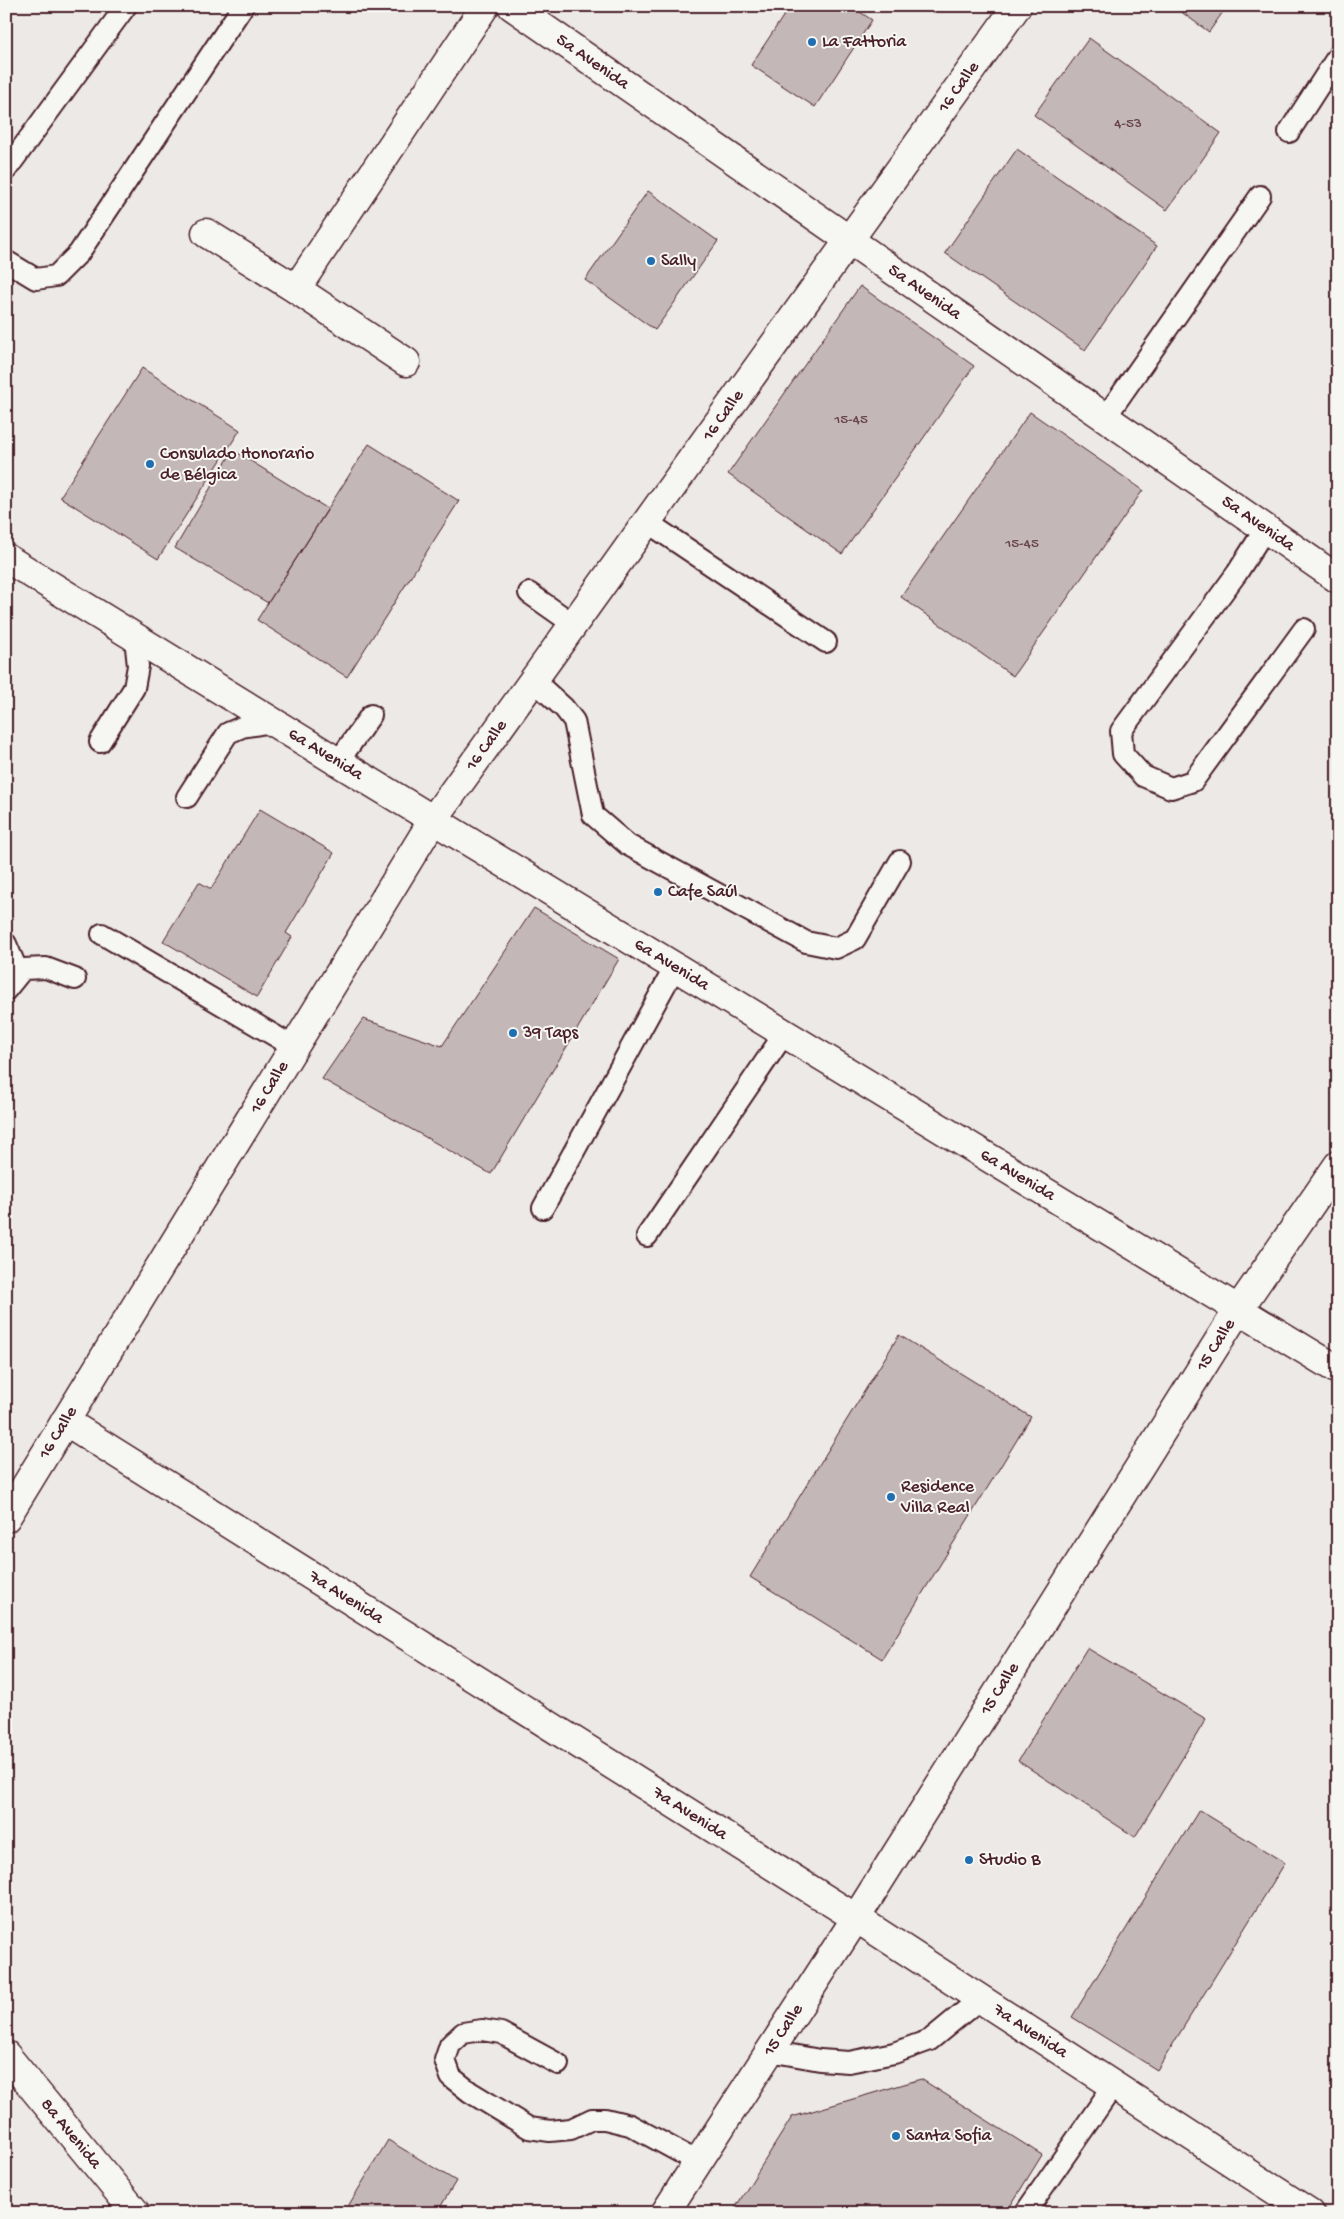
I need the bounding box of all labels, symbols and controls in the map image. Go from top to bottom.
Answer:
street label: 5a Avenida [552,29,634,95]
place label: La Fattoria [822,32,907,53]
marker: La Fattoria [806,36,818,48]
street label: 16 Calle [933,57,985,117]
house number: 4-53 [1114,115,1142,133]
place label: Sally [661,251,696,272]
marker: Sally [645,255,657,267]
street label: 5a Avenida [884,259,966,325]
street label: 16 Calle [697,385,749,446]
house number: 15-45 [833,411,868,429]
place label: Consulado Honorario de Bélgica [160,444,314,486]
marker: Consulado Honorario de Bélgica [144,458,156,470]
street label: 5a Avenida [1217,491,1300,557]
house number: 15-45 [1004,535,1039,553]
street label: 16 Calle [461,715,512,776]
street label: 6a Avenida [284,723,368,786]
place label: Cafe Saúl [668,882,738,903]
marker: Cafe Saúl [652,886,664,898]
street label: 6a Avenida [630,934,714,996]
place label: 39 Taps [522,1023,579,1044]
marker: 39 Taps [507,1027,519,1039]
street label: 16 Calle [245,1057,294,1118]
street label: 6a Avenida [976,1144,1060,1207]
street label: 15 Calle [1191,1314,1241,1376]
street label: 16 Calle [34,1402,83,1464]
place label: Residence Villa Real [900,1477,975,1519]
marker: Residence Villa Real [885,1491,897,1503]
street label: 7a Avenida [304,1566,388,1630]
street label: 15 Calle [975,1658,1025,1720]
street label: 7a Avenida [648,1782,732,1846]
place label: Studio B [979,1850,1041,1871]
marker: Studio B [963,1854,975,1866]
street label: 15 Calle [758,1999,808,2061]
street label: 7a Avenida [988,1999,1072,2064]
street label: 8a Avenida [36,2094,107,2174]
place label: Santa Sofia [906,2126,993,2147]
marker: Santa Sofia [890,2130,902,2142]

